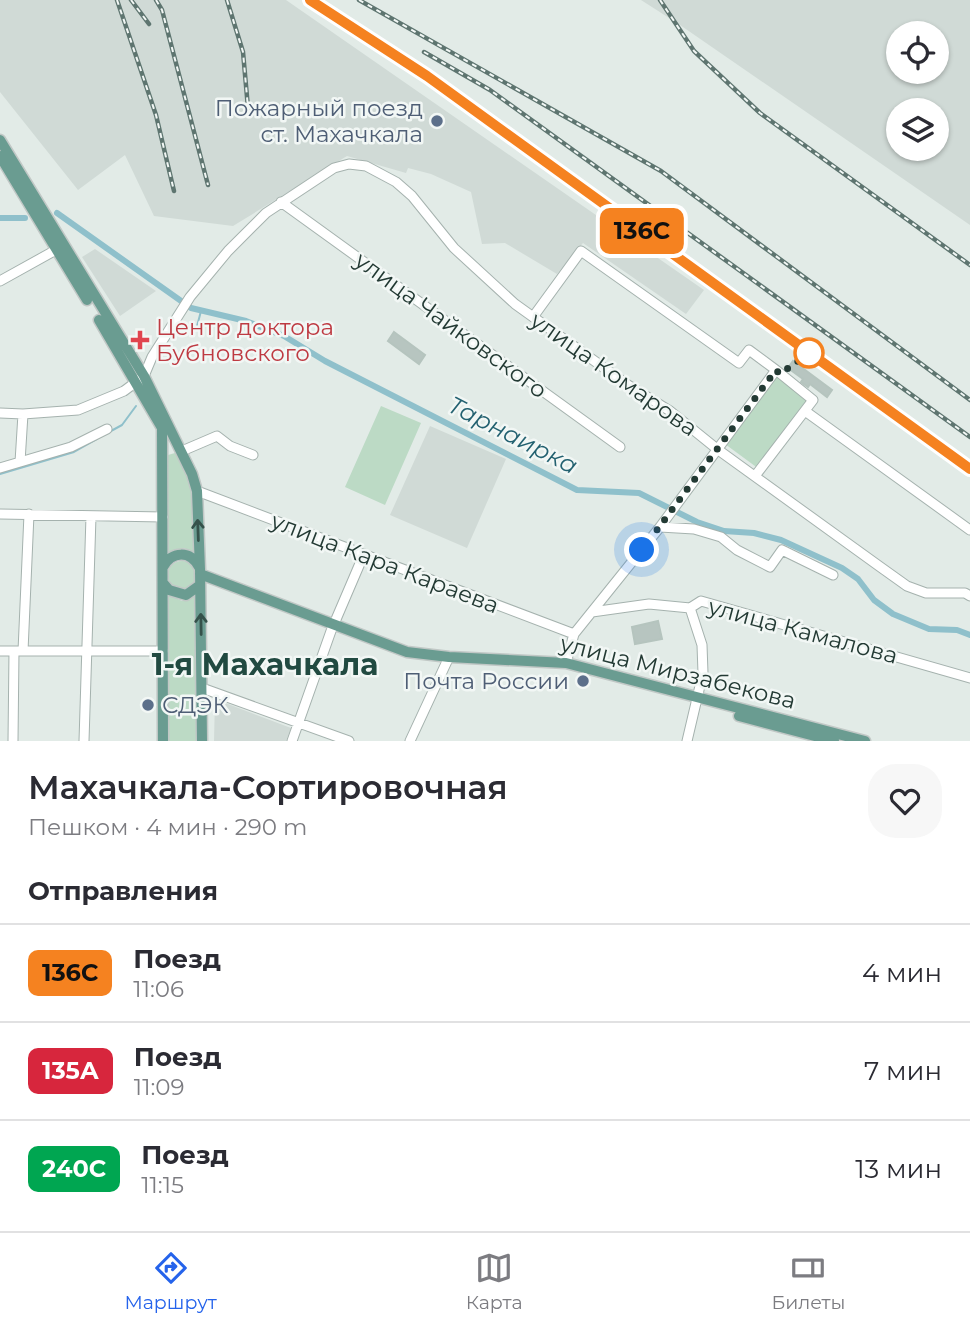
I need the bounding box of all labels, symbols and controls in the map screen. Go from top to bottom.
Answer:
map controls [886,21,949,161]
button: locate [886,21,949,84]
place label: Пожарный поезд ст. Махачкала [215,94,423,148]
button: layers [886,98,949,161]
marker: Пожарный поезд ст. Махачкала [429,113,445,129]
line badge: 136С [593,208,691,254]
text: 136С [614,216,670,245]
street label: улица Чайковского [349,245,553,404]
street label: улица Комарова [524,305,703,442]
place label: Центр доктора Бубновского [156,313,334,367]
marker: Центр доктора Бубновского [130,330,150,350]
unlabelled marker [794,338,824,368]
water label: Тарнаирка [443,390,583,480]
street label: улица Кара Караева [266,506,503,619]
one-way arrow [192,519,205,542]
your location [624,532,659,567]
street label: улица Камалова [704,592,901,670]
one-way arrow [194,613,208,636]
street label: улица Мирзабекова [556,629,799,715]
district label: 1-я Махачкала [152,646,378,683]
place label: Почта России [403,667,569,695]
marker: Почта России [575,673,591,689]
place label: СДЭК [162,691,229,719]
marker: СДЭК [140,697,156,713]
button: heart [868,764,942,838]
text: Махачкала-Сортировочная [28,767,508,807]
text: Пешком · 4 мин · 290 m [28,813,307,841]
text: Отправления [28,875,218,907]
text: Поезд [133,943,221,975]
text: 4 мин [862,957,942,989]
text: 136С [42,958,98,987]
text: 11:06 [133,975,184,1003]
text: Поезд [134,1041,222,1073]
text: 7 мин [864,1055,942,1087]
text: 135А [42,1056,99,1085]
text: 11:09 [134,1073,185,1101]
text: Поезд [141,1139,229,1171]
text: 13 мин [855,1153,942,1185]
text: 240С [42,1154,106,1183]
text: 11:15 [141,1171,184,1199]
tab: Маршрут [124,1249,217,1314]
tab: Карта [466,1249,523,1314]
tab: Билеты [771,1249,846,1314]

